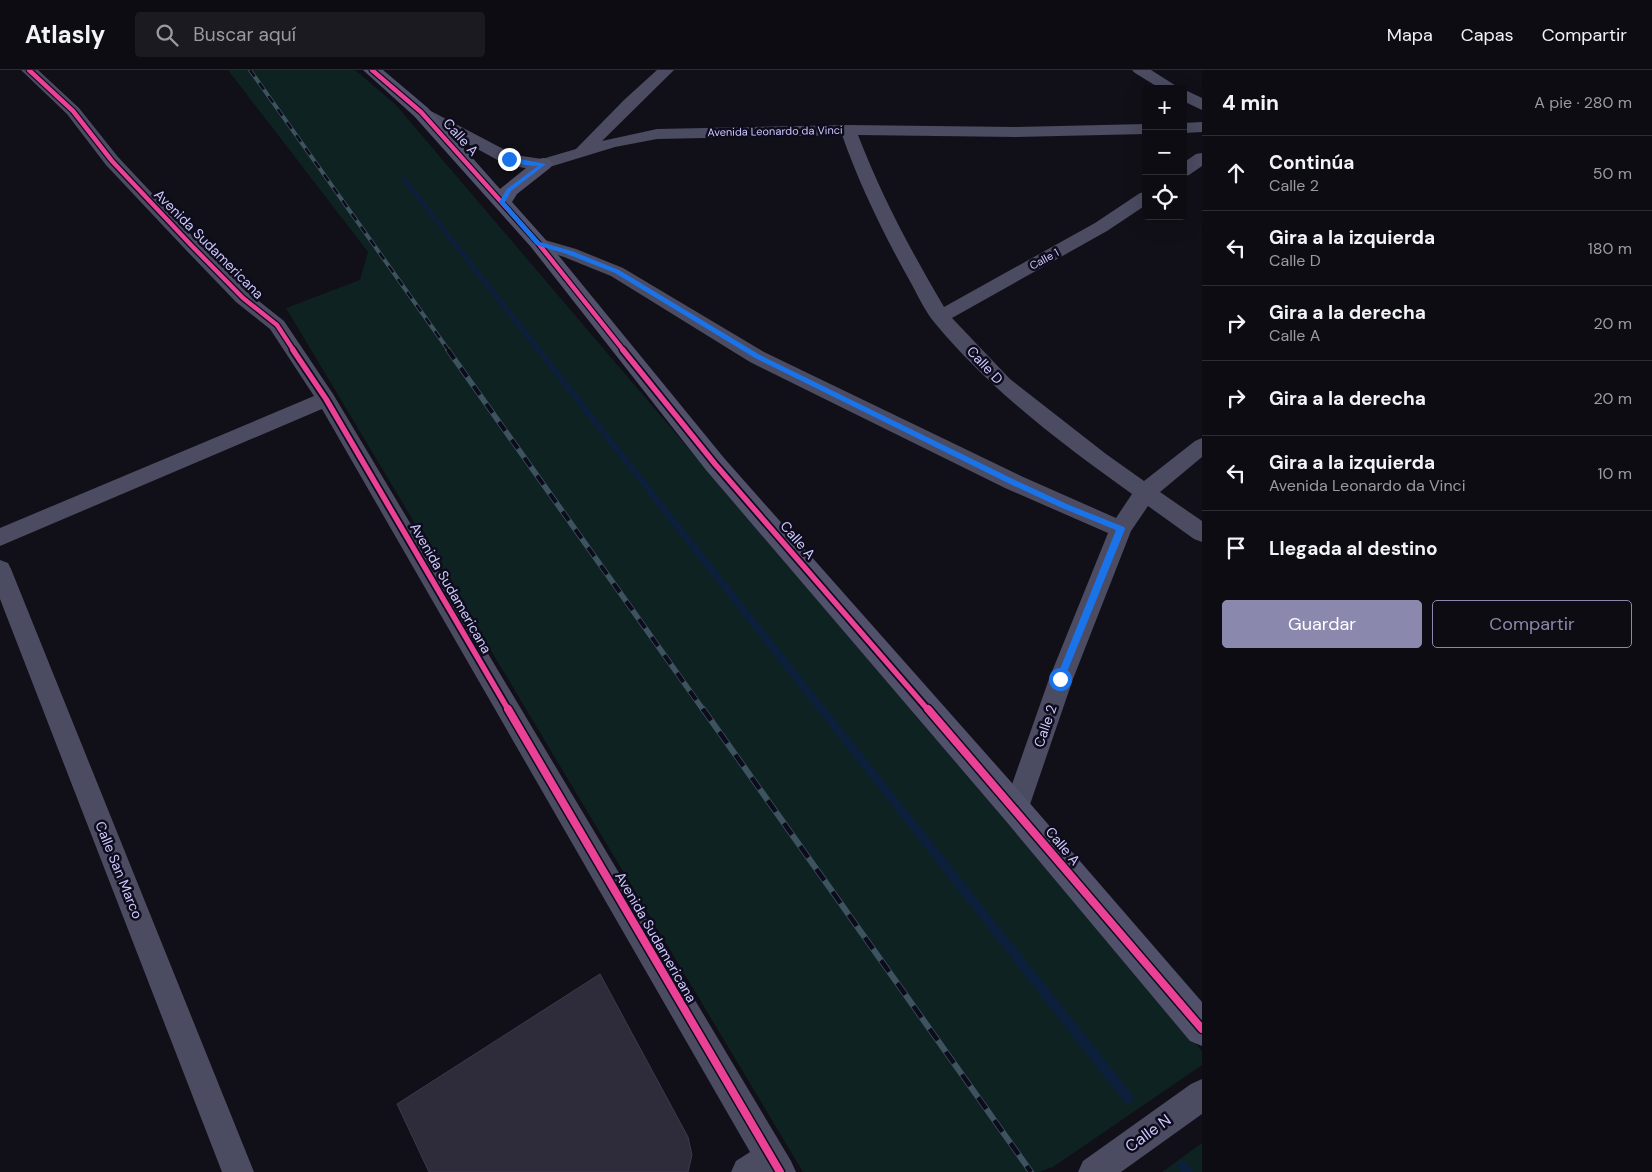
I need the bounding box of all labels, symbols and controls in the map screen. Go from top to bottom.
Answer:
search box [135,12,485,57]
text: Atlasly [25,19,105,50]
icon: search [153,21,181,49]
text: Buscar aquí [193,22,296,47]
text: Mapa [1387,23,1433,47]
text: Capas [1461,23,1514,47]
text: Compartir [1542,23,1627,47]
map controls [1142,85,1187,220]
button: + [1142,85,1187,130]
text: 4 min [1222,89,1279,117]
text: A pie · 280 m [1534,92,1632,113]
street label: Calle A [439,114,483,160]
street label: Avenida Leonardo da Vinci [707,123,843,139]
button: − [1142,130,1187,175]
route end [498,148,521,171]
text: Continúa [1269,150,1354,175]
icon: ahead [1222,159,1250,187]
text: 50 m [1593,163,1632,184]
button: locate [1142,175,1187,220]
text: Calle 2 [1269,175,1319,196]
street label: Avenida Sudamericana [150,185,268,303]
text: Gira a la izquierda [1269,225,1435,250]
icon: left [1222,234,1250,262]
text: 180 m [1588,238,1632,259]
street label: Calle 1 [1027,245,1061,273]
text: Calle D [1269,250,1321,271]
text: Gira a la derecha [1269,300,1426,325]
icon: right [1222,309,1250,337]
text: 20 m [1593,313,1632,334]
text: Calle A [1269,325,1320,346]
street label: Calle D [963,342,1007,388]
icon: right [1222,384,1250,412]
text: Gira a la derecha [1269,386,1426,411]
text: 20 m [1593,388,1632,409]
text: Gira a la izquierda [1269,450,1435,475]
icon: left [1222,459,1250,487]
text: 10 m [1598,463,1632,484]
text: Avenida Leonardo da Vinci [1269,475,1466,496]
street label: Calle A [776,517,820,563]
street label: Avenida Sudamericana [406,519,496,657]
icon: arrive [1222,534,1250,562]
text: Llegada al destino [1269,536,1438,561]
button: Guardar [1222,600,1422,648]
button: Compartir [1432,600,1632,648]
route start [1049,668,1072,691]
street label: Calle 2 [1029,702,1061,750]
street label: Calle San Marco [91,819,147,921]
street label: Calle A [1042,823,1084,869]
street label: Avenida Sudamericana [611,868,701,1006]
street label: Calle N [1121,1109,1175,1157]

